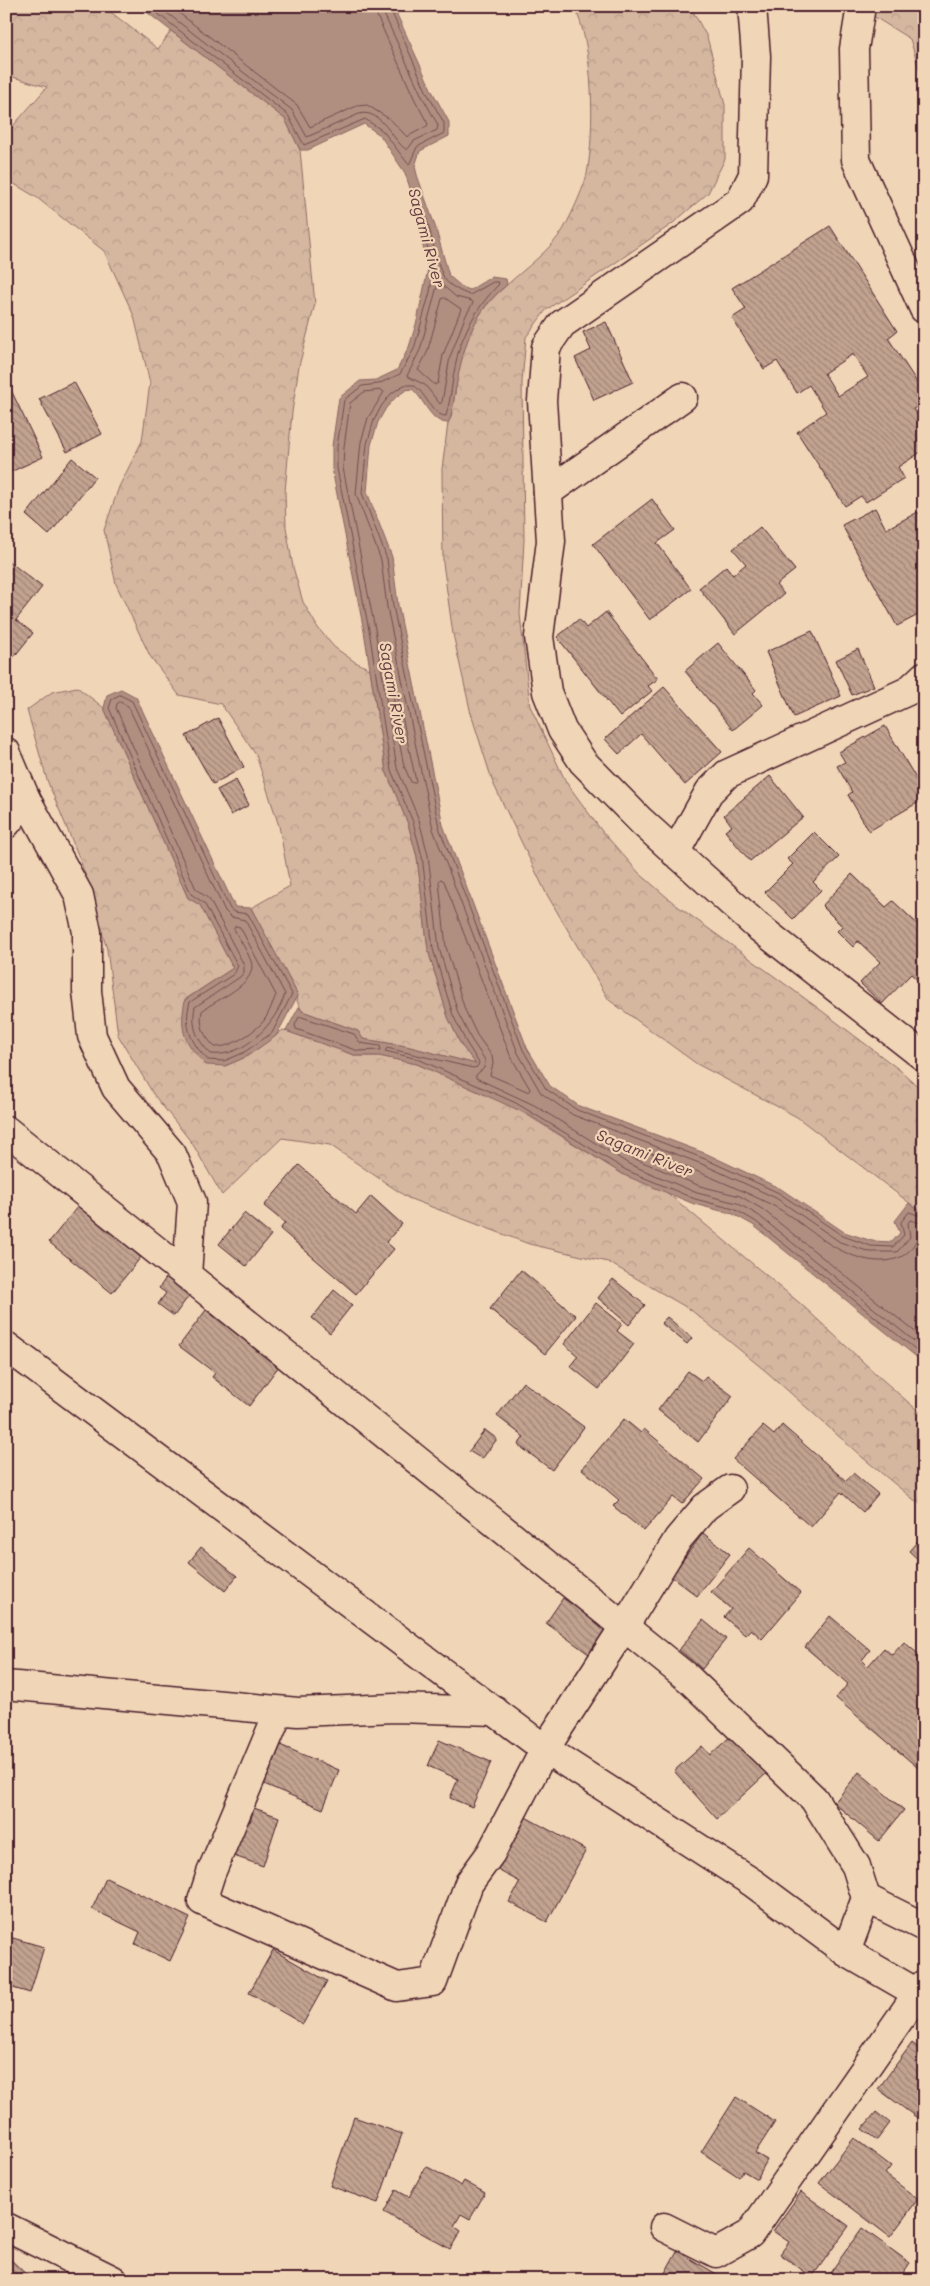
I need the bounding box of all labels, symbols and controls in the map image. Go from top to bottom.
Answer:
water label: Sagami River [404,186,451,290]
water label: Sagami River [375,641,414,745]
water label: Sagami River [594,1124,697,1181]

